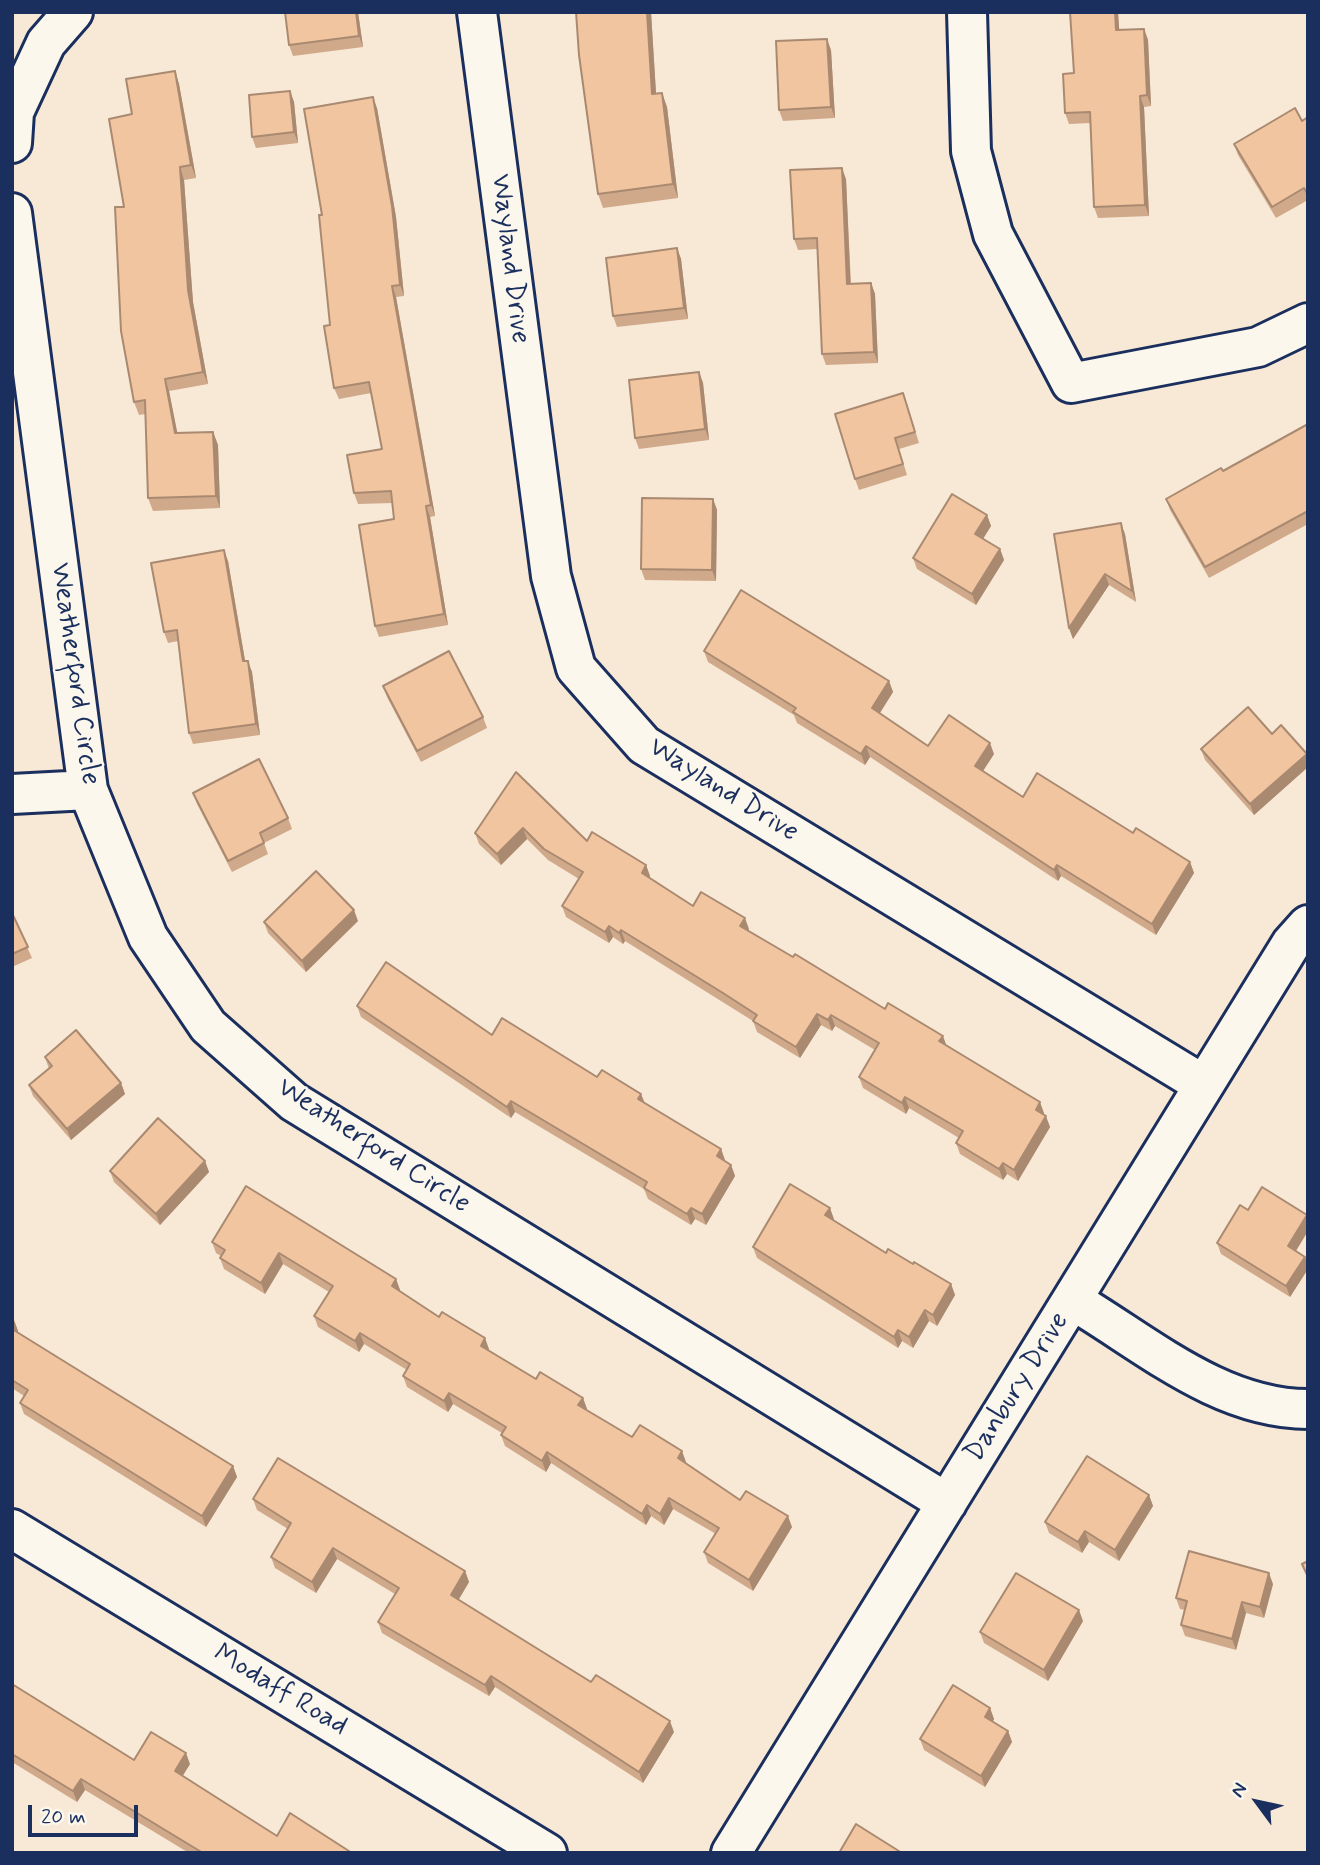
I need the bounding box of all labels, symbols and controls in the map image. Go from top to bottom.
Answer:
street label: Wayland Drive [482,172,536,346]
street label: Weatherford Circle [42,561,106,787]
street label: Wayland Drive [642,732,804,850]
street label: Weatherford Circle [270,1072,476,1222]
street label: Danbury Drive [959,1307,1077,1469]
street label: Modaff Road [207,1638,353,1744]
north arrow [1222,1767,1292,1837]
text: N [1225,1778,1253,1802]
scale bar [32,1792,142,1836]
text: 20 m [41,1803,86,1831]

